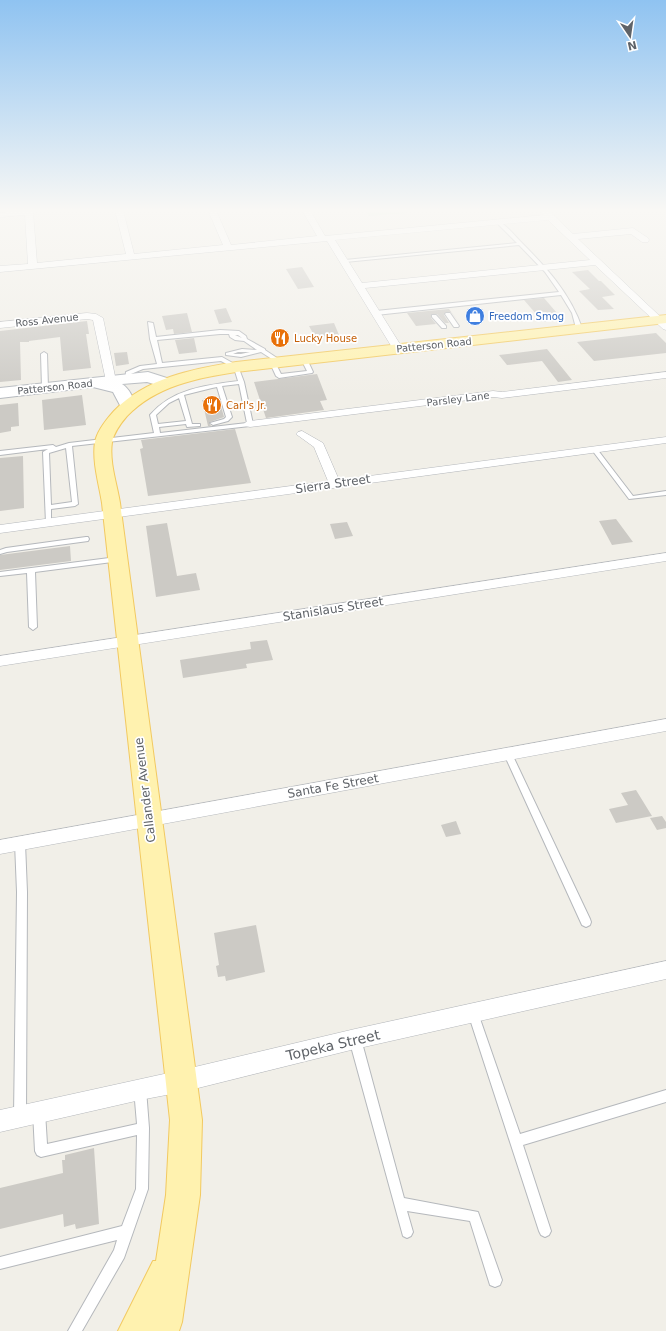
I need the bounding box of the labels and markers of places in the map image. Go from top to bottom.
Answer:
shop icon: Freedom Smog [464,305,486,327]
place label: Freedom Smog [489,311,564,322]
restaurant icon: Lucky House [269,327,291,349]
place label: Lucky House [294,333,357,344]
restaurant icon: Carl's Jr. [201,394,223,416]
place label: Carl's Jr. [226,400,266,411]

